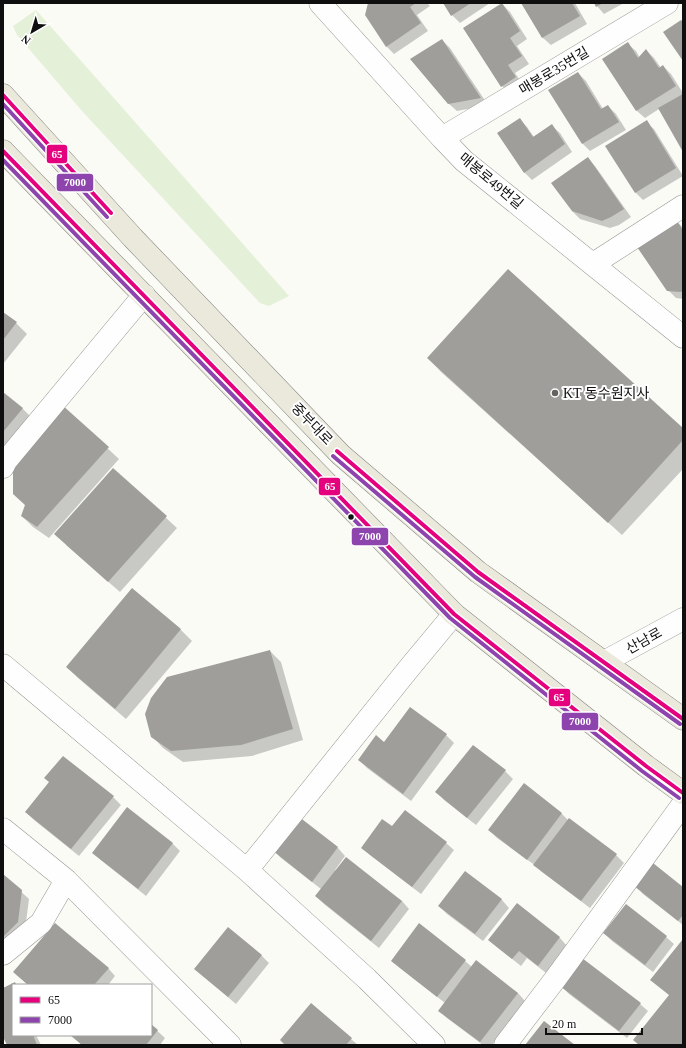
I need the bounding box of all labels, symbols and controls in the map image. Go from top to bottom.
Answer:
north arrow [12,12,52,52]
text: N [19,33,33,47]
street label: 매봉로35번길 [517,44,591,98]
line badge: 65 [46,144,68,164]
text: 65 [52,148,63,160]
street label: 매봉로49번길 [456,150,526,212]
line badge: 7000 [56,173,94,192]
text: 7000 [64,176,87,188]
place label: KT 동수원지사 [563,386,649,401]
marker: KT 동수원지사 [550,388,560,398]
street label: 중부대로 [289,400,335,448]
line badge: 65 [318,477,341,496]
text: 65 [325,480,336,492]
unlabelled marker [346,512,356,522]
line badge: 7000 [351,527,389,546]
text: 7000 [359,530,382,542]
street label: 산남로 [623,625,665,657]
line badge: 65 [548,688,571,707]
text: 65 [554,691,565,703]
line badge: 7000 [561,712,599,731]
text: 7000 [569,715,592,727]
legend [12,984,152,1036]
text: 65 [48,993,60,1007]
scale bar [546,1010,642,1036]
text: 7000 [48,1013,72,1027]
text: 20 m [552,1017,577,1031]

